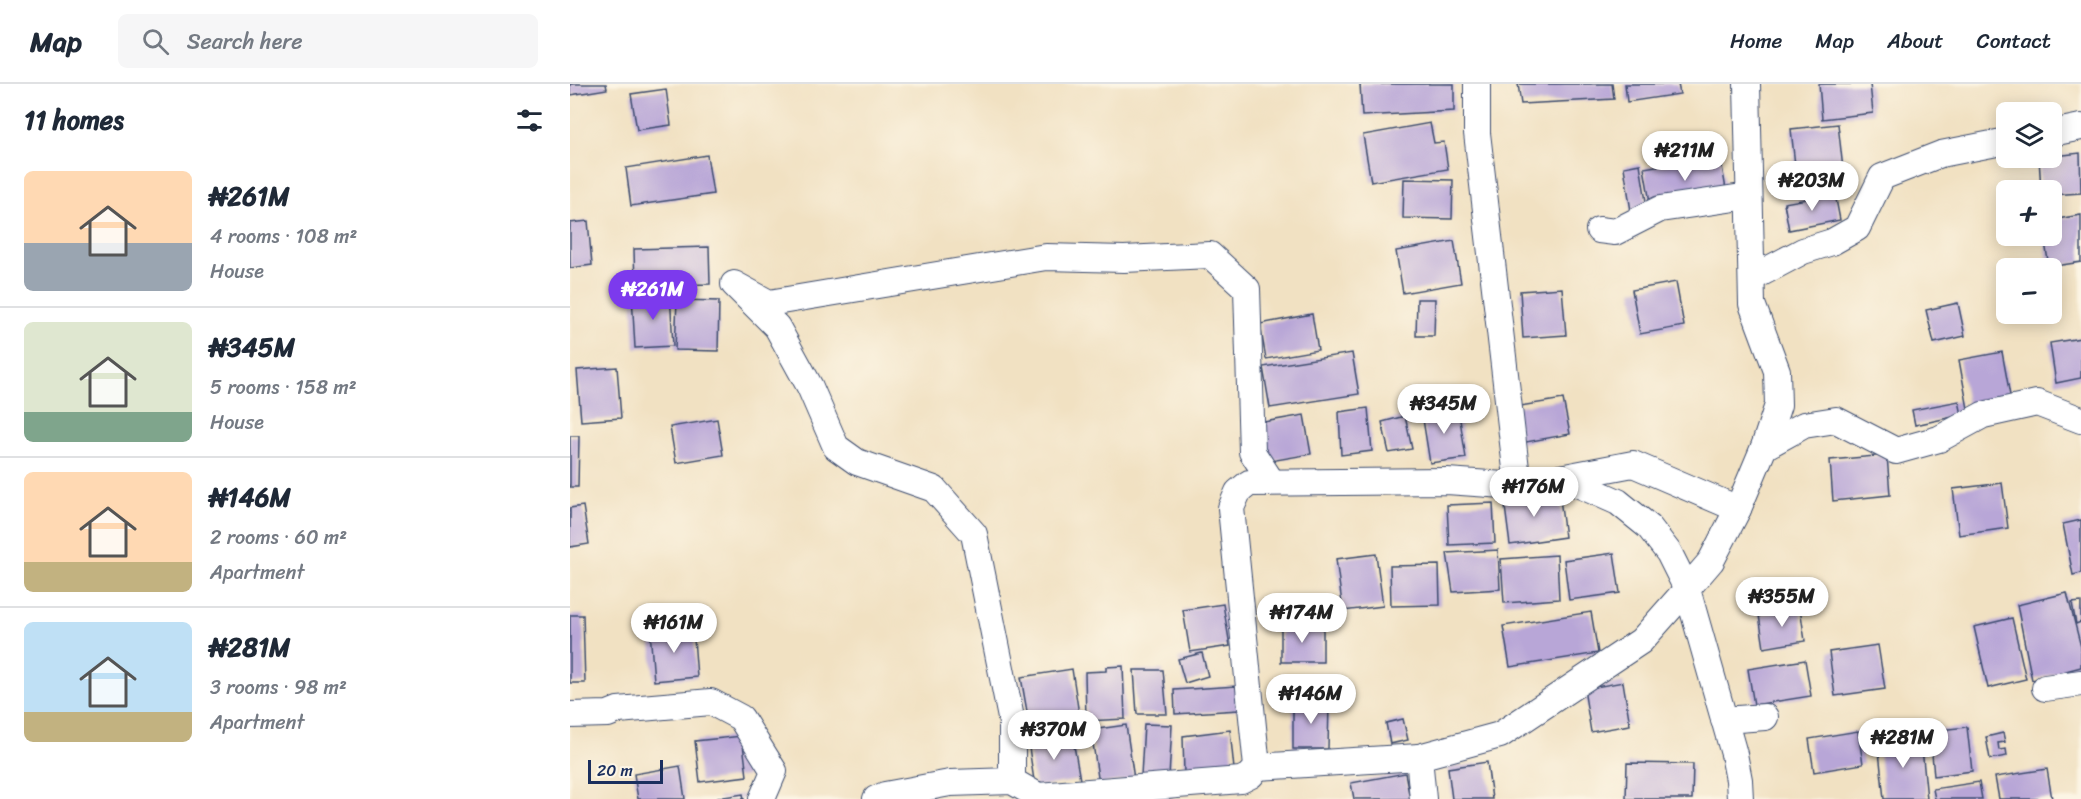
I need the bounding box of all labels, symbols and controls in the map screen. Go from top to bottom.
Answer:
search box [118,14,538,68]
text: Map [30,17,82,66]
text: Search here [187,22,303,61]
text: Home [1730,22,1782,60]
text: Map [1815,22,1854,60]
text: About [1887,22,1944,60]
text: Contact [1977,22,2051,60]
icon: search [139,25,172,58]
text: 11 homes [24,97,124,143]
map controls [1996,102,2062,324]
button: layers [1996,102,2062,168]
icon: filters [513,104,546,137]
pin: ₦211M [1643,131,1727,182]
text: ₦211M [1656,133,1714,168]
pin: ₦203M [1770,161,1854,212]
text: ₦203M [1780,163,1844,198]
text: ₦261M [210,173,289,219]
button: + [1996,180,2062,246]
icon: home [72,195,144,267]
text: 4 rooms · 108 m² [210,219,357,254]
text: House [210,254,264,289]
button: − [1996,258,2062,324]
pin: ₦261M [611,270,695,321]
text: ₦261M [622,272,684,307]
text: ₦345M [210,324,295,370]
icon: home [72,346,144,418]
text: 5 rooms · 158 m² [210,370,357,405]
pin: ₦345M [1402,384,1486,435]
text: ₦345M [1411,386,1477,421]
text: House [210,405,264,440]
pin: ₦176M [1492,467,1576,518]
text: ₦176M [1504,469,1564,504]
text: ₦146M [210,474,291,520]
icon: home [72,496,144,568]
text: 2 rooms · 60 m² [210,520,347,555]
text: Apartment [210,555,304,590]
pin: ₦355M [1740,577,1824,628]
text: ₦355M [1749,579,1815,614]
pin: ₦174M [1260,593,1344,644]
text: ₦174M [1271,595,1333,630]
pin: ₦161M [632,603,716,654]
text: ₦161M [645,605,703,640]
text: ₦281M [210,624,290,670]
icon: home [72,646,144,718]
text: 3 rooms · 98 m² [210,670,347,705]
pin: ₦146M [1269,674,1353,725]
text: ₦146M [1280,676,1342,711]
text: Apartment [210,705,304,740]
pin: ₦370M [1012,710,1096,761]
text: ₦370M [1022,712,1086,747]
pin: ₦281M [1861,718,1945,769]
text: ₦281M [1872,720,1934,755]
text: 20 m [597,756,633,785]
scale bar [588,757,663,784]

